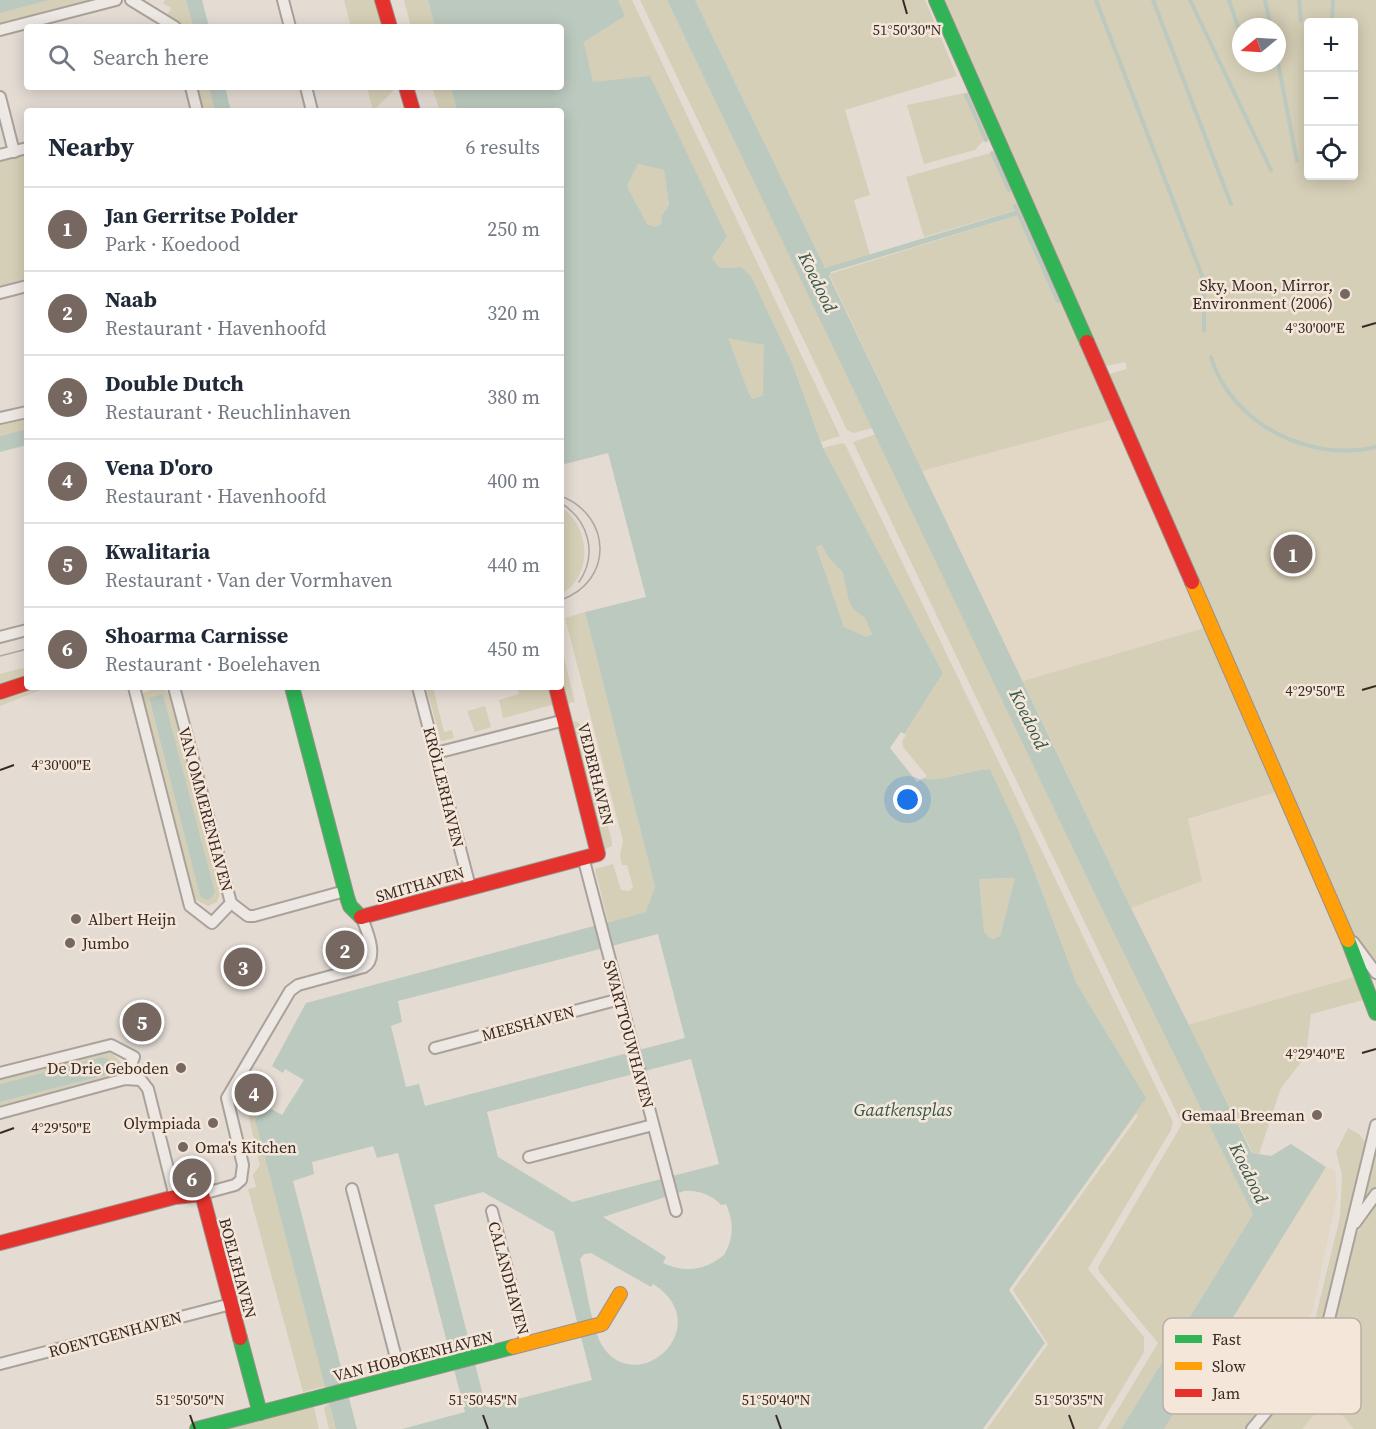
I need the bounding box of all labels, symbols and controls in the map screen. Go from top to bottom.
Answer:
north arrow [1232,18,1286,72]
map controls [1304,18,1358,180]
button: + [1304,18,1358,72]
text: 51°50'30"N [872,19,942,40]
search box [24,24,564,90]
icon: search [45,41,78,74]
text: Search here [93,42,209,72]
button: − [1304,72,1358,126]
button: locate [1304,126,1358,180]
text: Nearby [48,129,134,165]
text: 6 results [465,133,540,161]
text: Jan Gerritse Polder [105,200,298,230]
text: 1 [62,215,73,243]
text: 250 m [487,215,540,243]
text: Park · Koedood [105,230,240,258]
water label: Koedood [792,247,844,317]
place label: Sky, Moon, Mirror, Environment (2006) [1192,274,1333,314]
text: Naab [105,284,157,314]
marker: Sky, Moon, Mirror, Environment (2006) [1338,287,1352,301]
text: 2 [62,299,73,327]
text: 320 m [487,299,540,327]
text: Restaurant · Havenhoofd [105,314,326,342]
text: 4°30'00"E [1285,317,1345,338]
text: Double Dutch [105,368,244,398]
text: 3 [62,383,73,411]
text: 380 m [487,383,540,411]
text: Restaurant · Reuchlinhaven [105,398,351,426]
text: Vena D'oro [105,452,213,482]
text: 4 [62,467,73,495]
text: 400 m [487,467,540,495]
text: Restaurant · Havenhoofd [105,482,326,510]
pin: 1 [1274,532,1312,576]
text: Kwalitaria [105,536,210,566]
text: 5 [62,551,73,579]
text: 440 m [487,551,540,579]
text: Restaurant · Van der Vormhaven [105,566,393,594]
text: Shoarma Carnisse [105,620,288,650]
text: 6 [62,635,73,663]
text: 450 m [487,635,540,663]
text: Restaurant · Boelehaven [105,650,321,678]
text: 4°29'50"E [1285,680,1345,701]
water label: Koedood [1003,684,1055,754]
street label: VEDERHAVEN [573,720,619,828]
street label: VAN OMMERENHAVEN [173,724,239,894]
street label: KRÖLLERHAVEN [418,724,470,850]
text: 4°30'00"E [31,754,91,775]
your location [893,785,922,814]
street label: SMITHAVEN [373,861,467,907]
place label: Albert Heijn [88,908,176,930]
marker: Albert Heijn [69,912,83,926]
pin: 2 [326,928,364,972]
place label: Jumbo [81,932,129,954]
marker: Jumbo [63,936,77,950]
pin: 3 [224,944,262,990]
street label: SWARTTOUWHAVEN [599,958,659,1111]
pin: 5 [122,1000,162,1044]
street label: MEESHAVEN [479,1000,577,1046]
text: 4°29'40"E [1285,1043,1345,1064]
place label: De Drie Geboden [47,1057,169,1079]
marker: De Drie Geboden [174,1061,188,1075]
pin: 4 [234,1070,274,1116]
water label: Gaatkensplas [854,1097,953,1122]
place label: Gemaal Breeman [1182,1104,1305,1126]
marker: Gemaal Breeman [1310,1108,1324,1122]
place label: Olympiada [123,1112,202,1134]
marker: Olympiada [206,1116,220,1130]
text: 4°29'50"E [31,1117,91,1138]
place label: Oma's Kitchen [195,1136,297,1158]
water label: Koedood [1223,1138,1275,1208]
marker: Oma's Kitchen [176,1140,190,1154]
pin: 6 [172,1156,212,1200]
street label: BOELEHAVEN [214,1215,262,1321]
street label: CALANDHAVEN [483,1219,535,1337]
street label: ROENTGENHAVEN [46,1306,184,1362]
legend [1163,1318,1361,1414]
street label: VAN HOBOKENHAVEN [331,1325,496,1387]
text: Fast [1212,1328,1242,1350]
text: Slow [1212,1355,1247,1377]
text: Jam [1211,1382,1240,1404]
text: 51°50'50"N [155,1389,225,1410]
text: 51°50'45"N [448,1389,518,1410]
text: 51°50'40"N [741,1389,811,1410]
text: 51°50'35"N [1034,1389,1104,1410]

